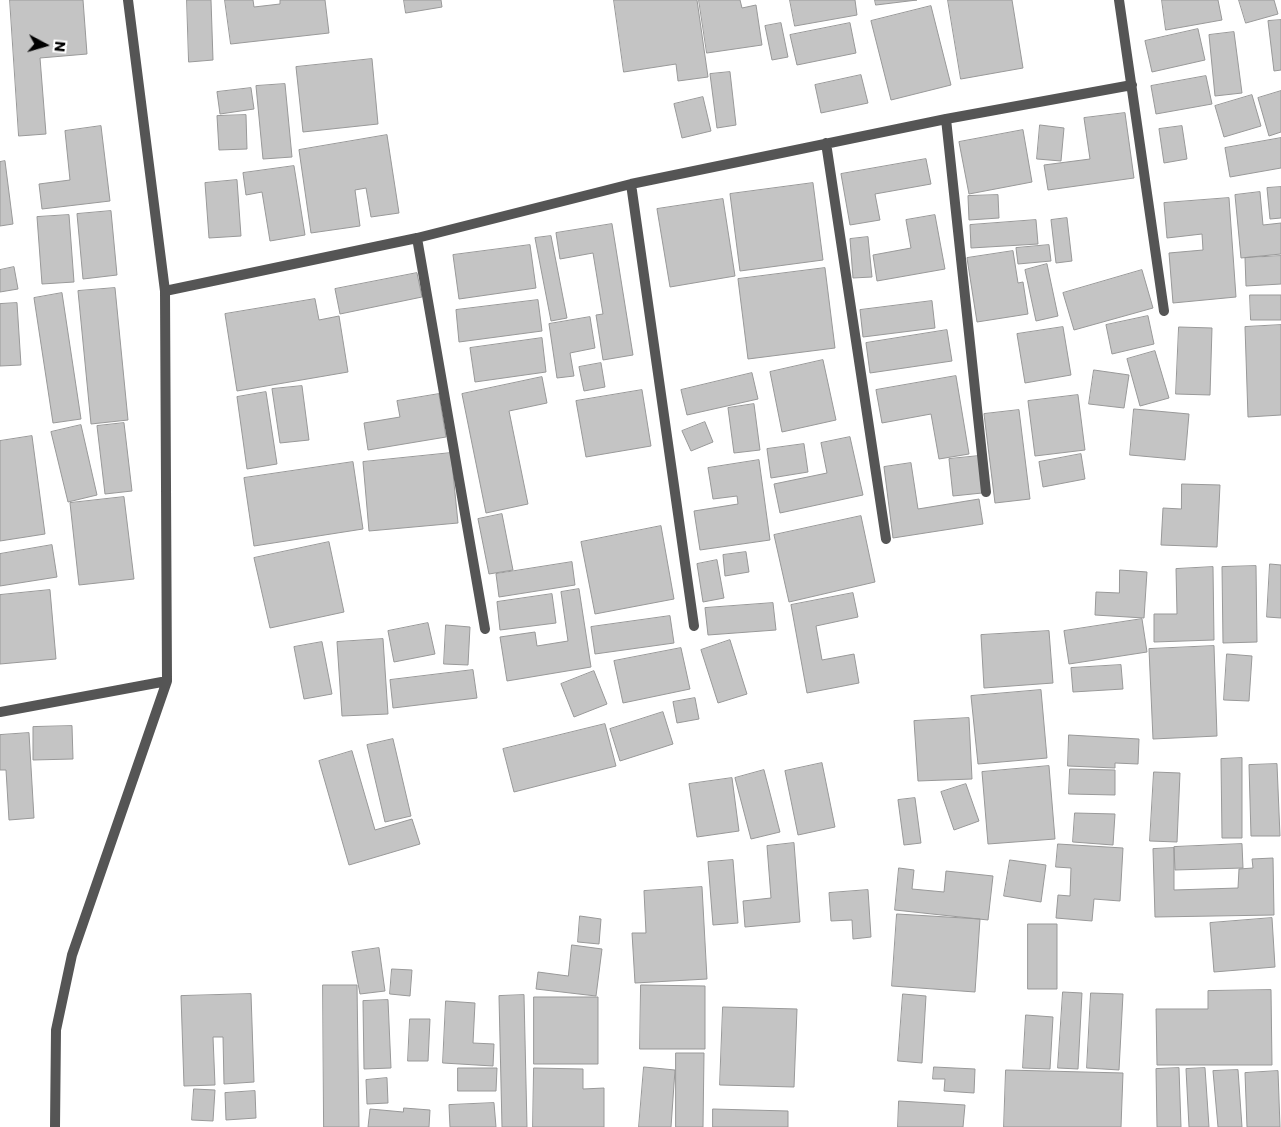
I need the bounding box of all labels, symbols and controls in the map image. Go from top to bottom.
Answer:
north arrow [20,20,70,70]
text: N [49,40,70,53]

